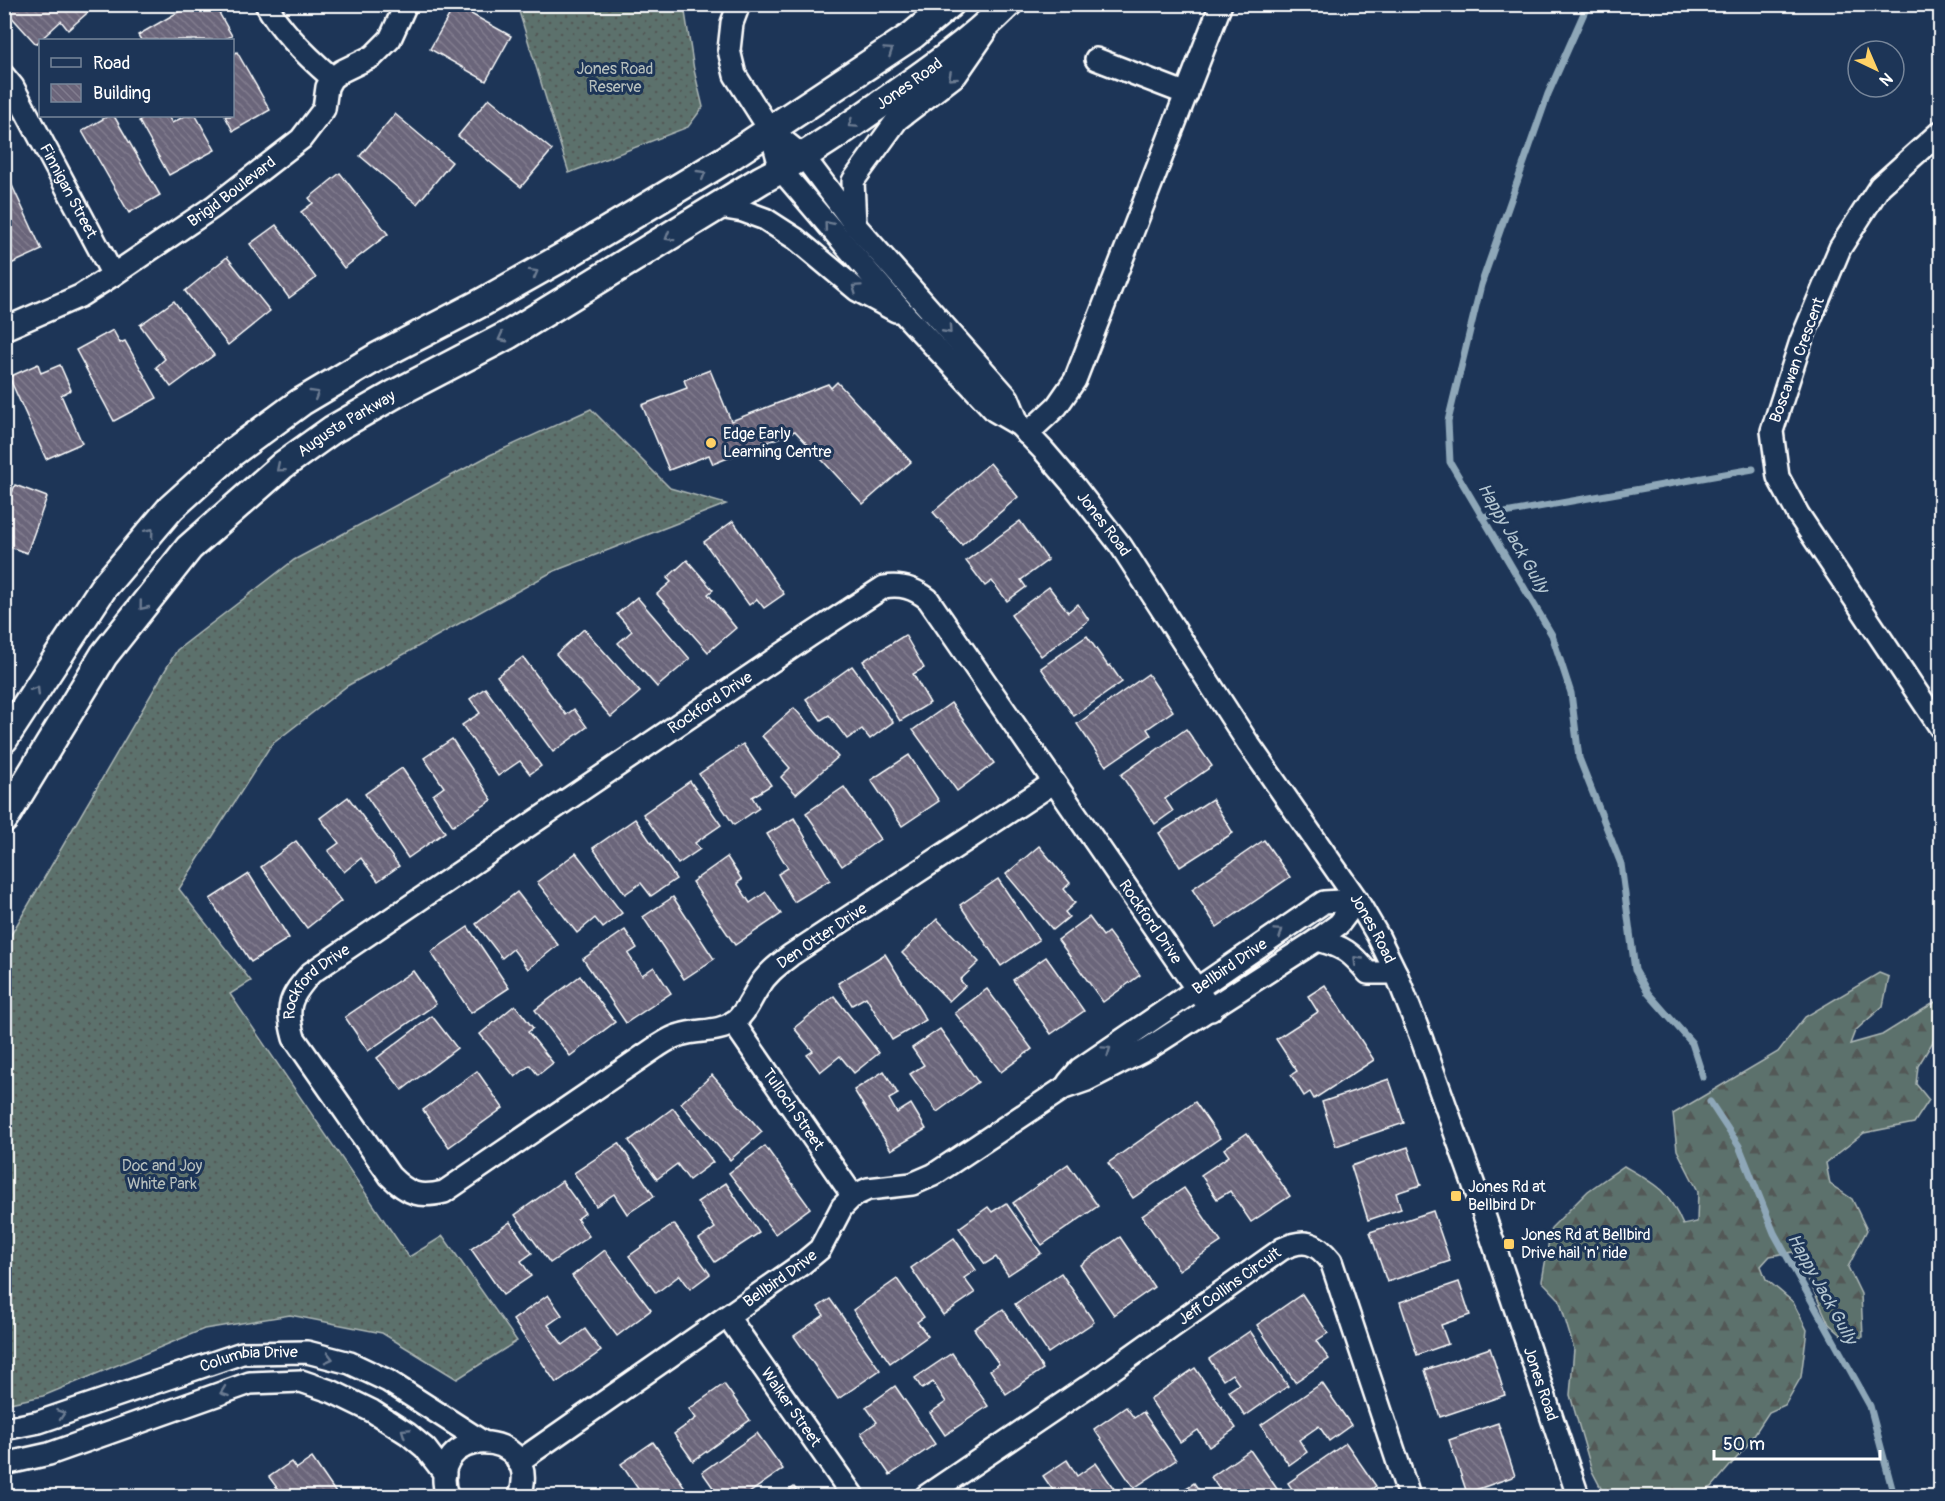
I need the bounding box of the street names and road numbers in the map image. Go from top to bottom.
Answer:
street label: Jones Road [872,54,947,114]
street label: Finnigan Street [35,140,102,242]
street label: Brigid Boulevard [184,152,280,231]
street label: Boscawan Crescent [1765,294,1829,425]
street label: Augusta Parkway [293,386,399,461]
street label: Jones Road [1072,487,1135,560]
street label: Rockford Drive [664,667,756,739]
street label: Rockford Drive [1114,876,1186,968]
street label: Jones Road [1345,889,1400,967]
street label: Den Otter Drive [773,898,871,973]
street label: Bellbird Drive [1189,934,1271,999]
street label: Rockford Drive [280,939,354,1020]
street label: Tulloch Street [758,1064,829,1155]
street label: Jeff Collins Circuit [1174,1243,1285,1330]
street label: Bellbird Drive [739,1245,821,1312]
street label: Columbia Drive [197,1342,298,1377]
street label: Jones Road [1519,1344,1562,1424]
street label: Walker Street [756,1364,826,1451]

